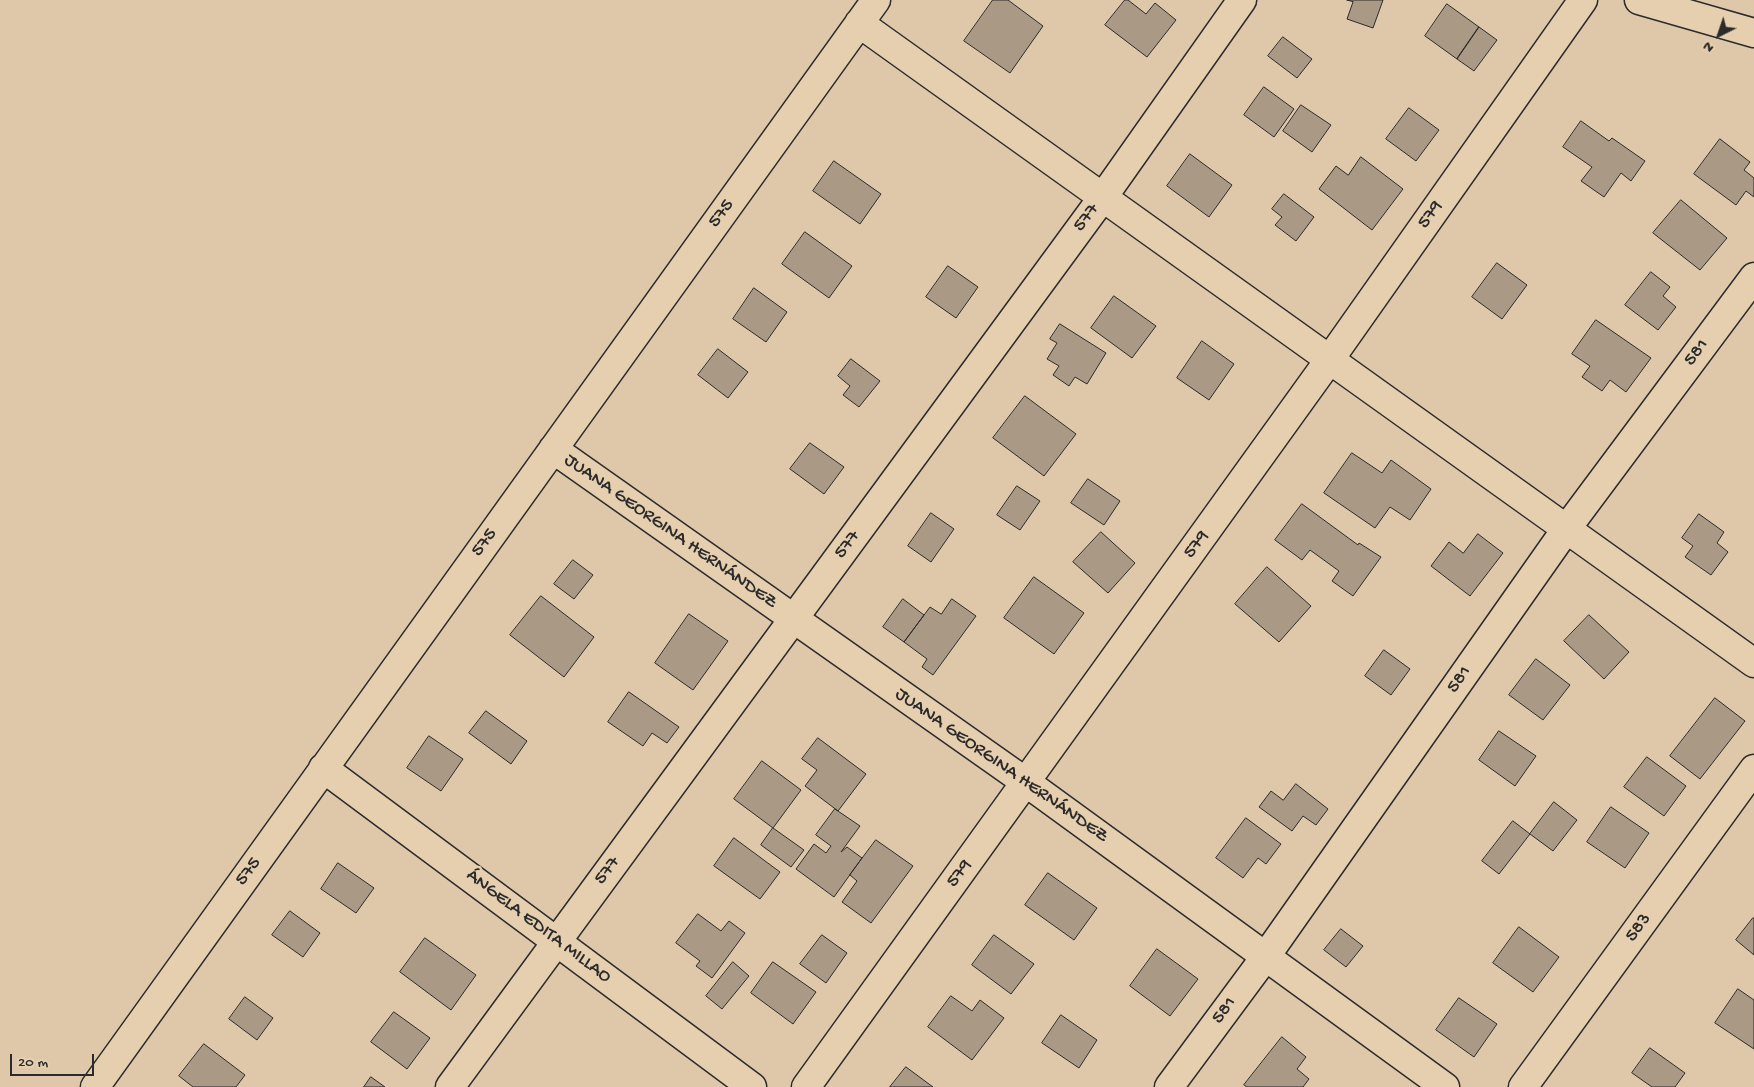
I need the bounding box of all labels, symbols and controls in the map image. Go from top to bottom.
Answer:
north arrow [1694,10,1744,60]
text: N [1700,37,1718,56]
street label: 575 [704,195,740,233]
street label: 579 [1413,196,1449,234]
street label: 577 [1069,199,1105,237]
street label: 581 [1679,335,1715,371]
street label: JUANA GEORGINA HERNÁNDEZ [559,449,781,615]
street label: 575 [467,524,503,562]
street label: 577 [830,526,866,564]
street label: 579 [1179,526,1215,564]
street label: 581 [1443,662,1477,698]
street label: JUANA GEORGINA HERNÁNDEZ [890,683,1112,849]
street label: 577 [590,852,626,890]
street label: 575 [231,853,267,891]
street label: 579 [942,855,978,893]
street label: ÁNGELA EDITA MILLAO [461,865,615,989]
street label: 583 [1621,909,1657,947]
street label: 581 [1208,993,1242,1029]
scale bar [12,1044,96,1076]
text: 20 m [18,1054,48,1072]

